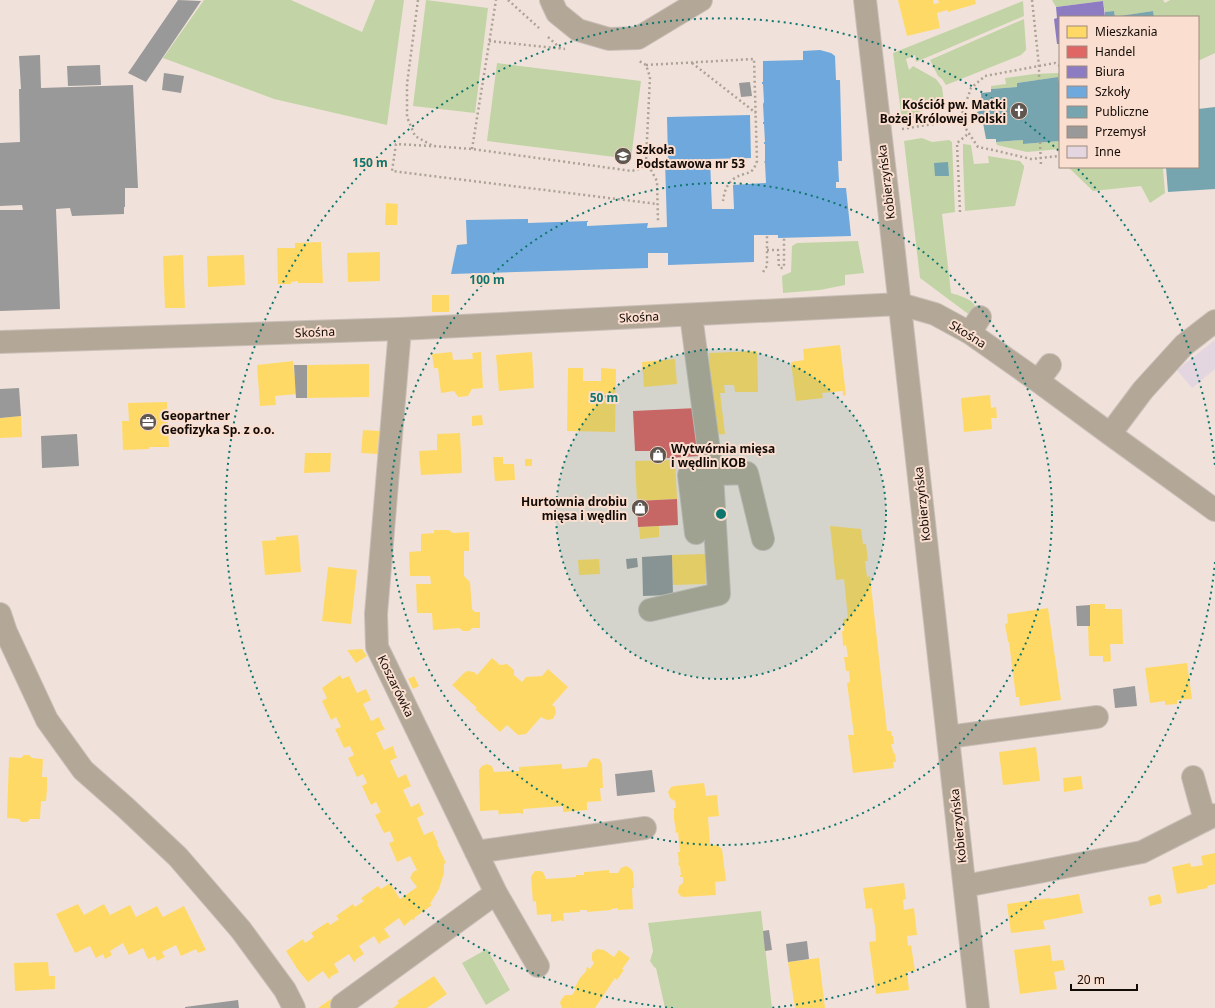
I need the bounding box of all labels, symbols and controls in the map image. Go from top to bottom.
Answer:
legend [1059,16,1199,168]
text: Mieszkania [1095,23,1158,40]
text: Handel [1095,43,1135,60]
text: Biura [1095,63,1125,80]
text: Szkoły [1095,83,1131,100]
place label: Kościół pw. Matki Bożej Królowej Polski [880,96,1006,127]
church icon: Kościół pw. Matki Bożej Królowej Polski [1009,101,1029,121]
text: Publiczne [1095,103,1149,120]
text: Przemysł [1095,123,1147,140]
place label: Szkoła Podstawowa nr 53 [636,141,745,172]
text: Inne [1095,143,1121,160]
street label: Kobierzyńska [873,144,899,220]
school or university icon: Szkoła Podstawowa nr 53 [613,146,633,166]
text: 150 m [352,154,388,171]
text: 100 m [469,271,505,288]
street label: Skośna [619,307,659,327]
street label: Skośna [946,316,990,352]
street label: Skośna [295,323,335,341]
text: 50 m [590,389,618,406]
place label: Geopartner Geofizyka Sp. z o.o. [161,407,275,438]
office icon: Geopartner Geofizyka Sp. z o.o. [138,412,158,432]
place label: Wytwórnia mięsa i wędlin KOB [671,440,775,471]
shop icon: Wytwórnia mięsa i wędlin KOB [648,445,668,465]
street label: Kobierzyńska [910,466,934,542]
place label: Hurtownia drobiu mięsa i wędlin [521,493,627,524]
shop icon: Hurtownia drobiu mięsa i wędlin [630,498,650,518]
centre of rings [714,507,728,521]
street label: Koszarówka [374,652,418,720]
street label: Kobierzyńska [946,788,970,864]
scale bar [1071,966,1137,992]
text: 20 m [1077,971,1105,988]

